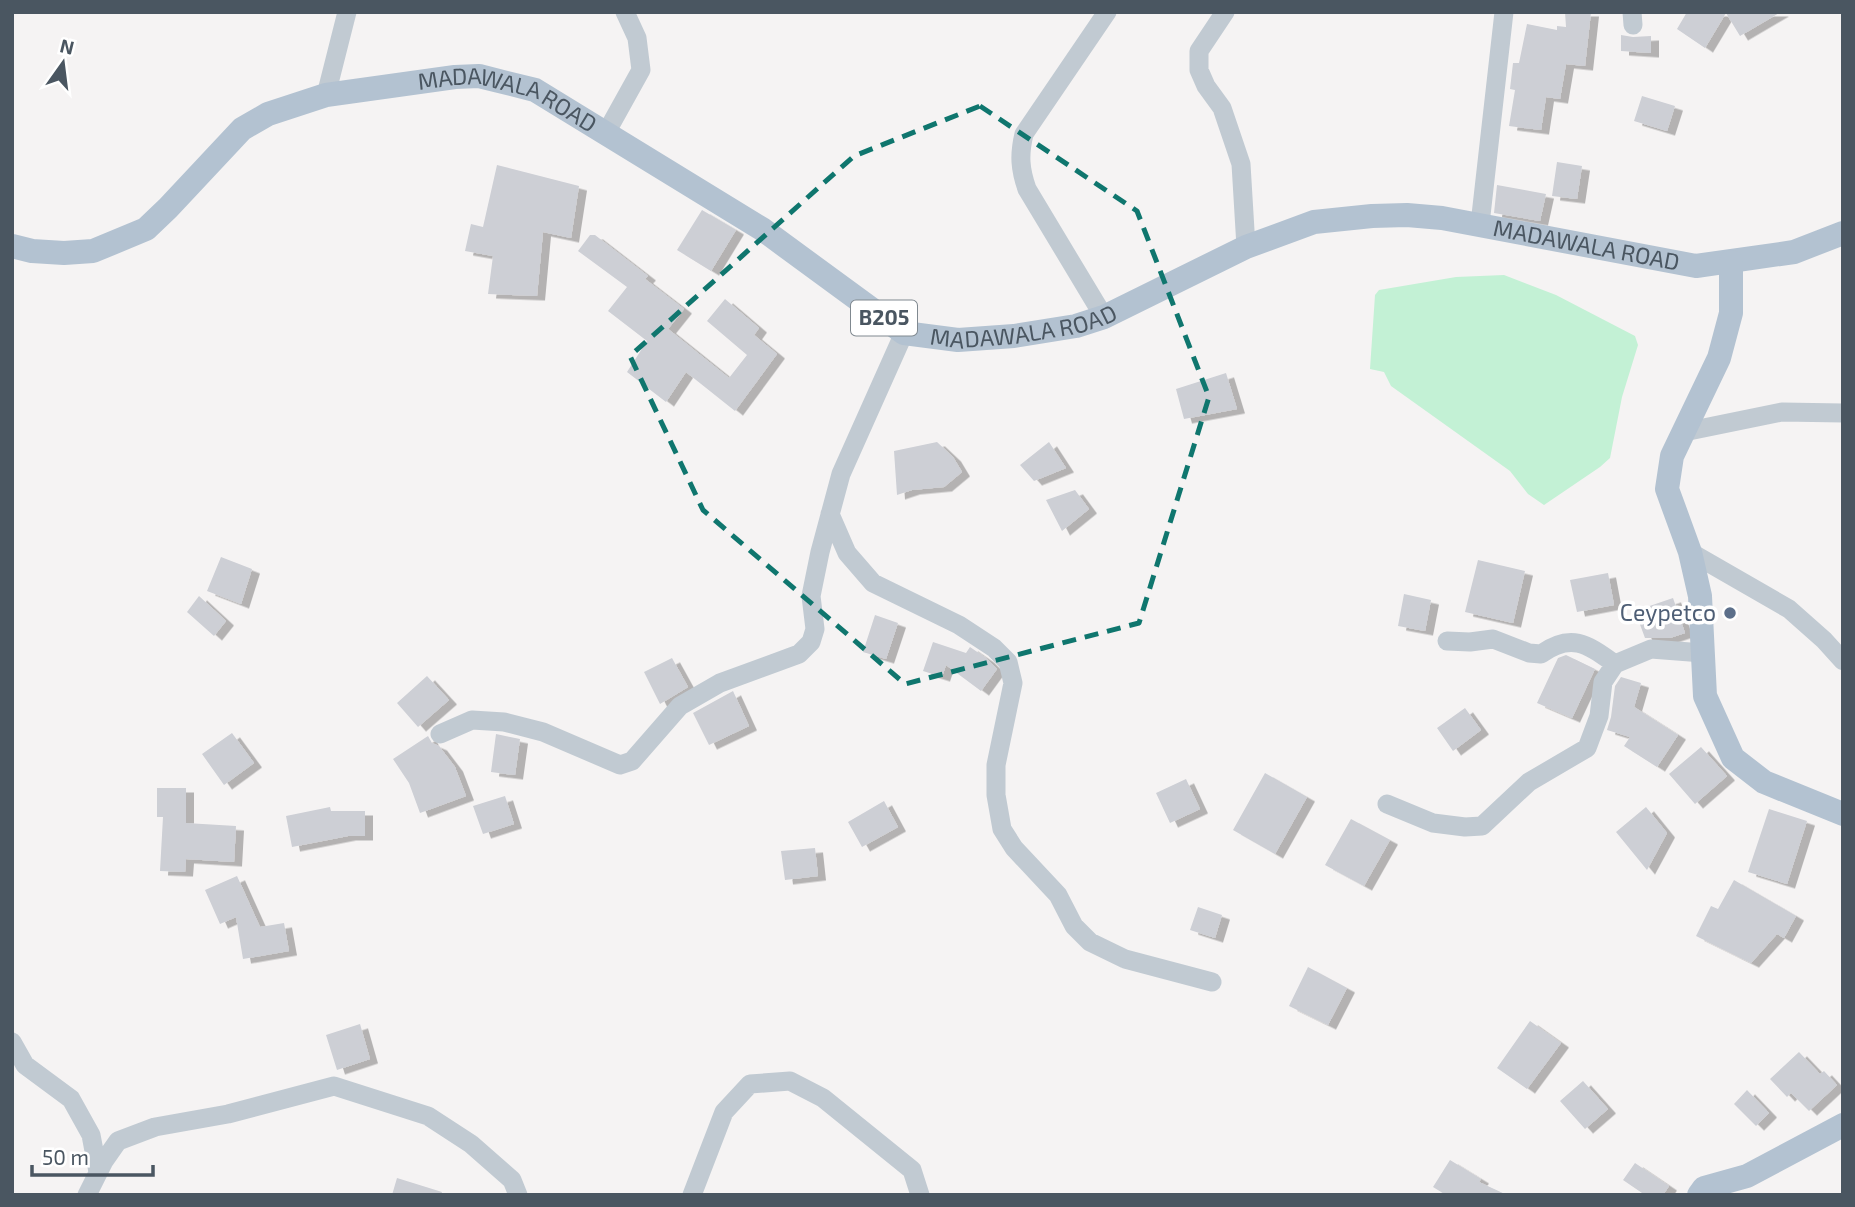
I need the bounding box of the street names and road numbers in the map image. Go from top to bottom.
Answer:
street label: MADAWALA ROAD [416,61,602,137]
street label: MADAWALA ROAD [1491,213,1682,276]
street label: MADAWALA ROAD [929,298,1121,354]
road number: B205 [851,300,917,336]

